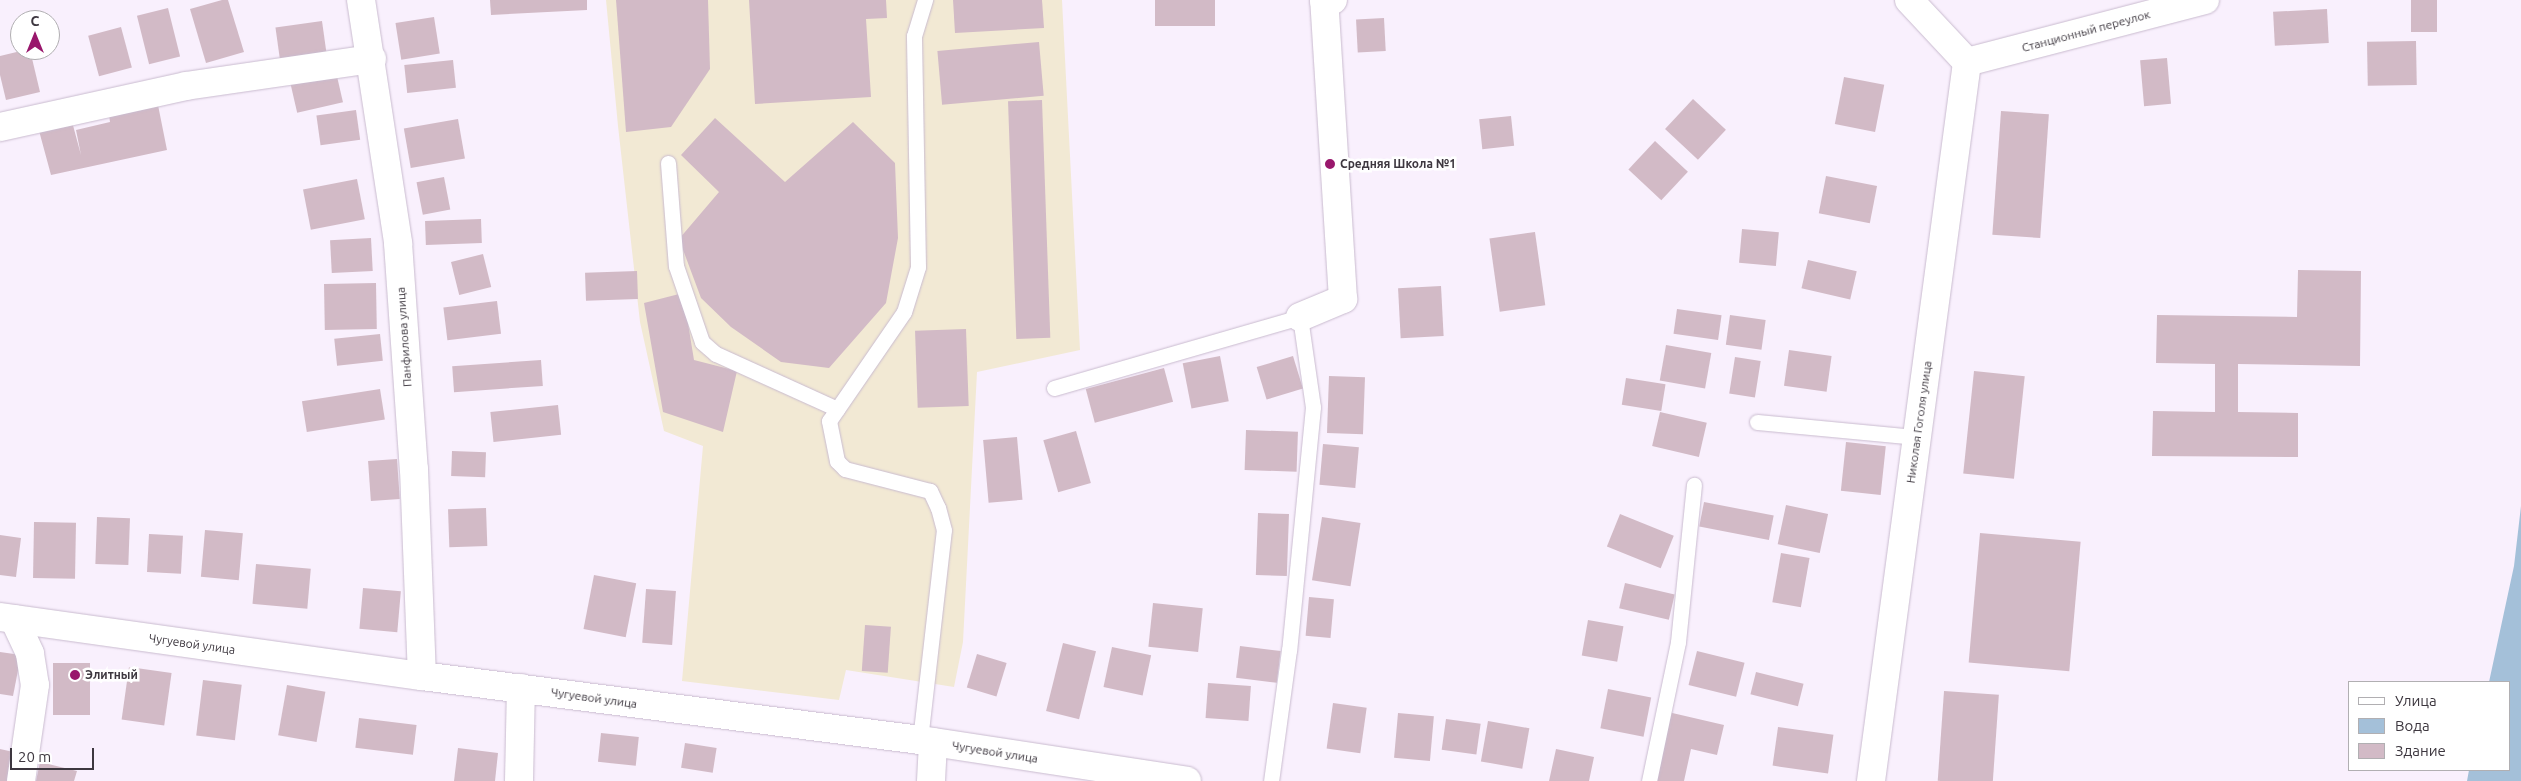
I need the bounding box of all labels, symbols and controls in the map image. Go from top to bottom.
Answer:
street label: Станционный переулок [2020,7,2152,55]
north arrow [10,10,60,60]
text: С [31,13,39,29]
place label: Средняя Школа №1 [1340,157,1456,171]
marker: Средняя Школа №1 [1324,158,1336,170]
street label: Панфилова улица [393,287,415,387]
street label: Николая Гоголя улица [1903,360,1935,484]
street label: Чугуевой улица [148,631,236,657]
place label: Элитный [85,668,138,682]
marker: Элитный [69,669,81,681]
legend [2348,681,2511,771]
street label: Чугуевой улица [550,685,638,711]
text: Улица [2395,692,2437,709]
text: Вода [2395,717,2430,734]
scale bar [12,738,96,770]
street label: Чугуевой улица [951,738,1039,766]
text: Здание [2395,742,2446,759]
text: 20 m [18,748,51,765]

